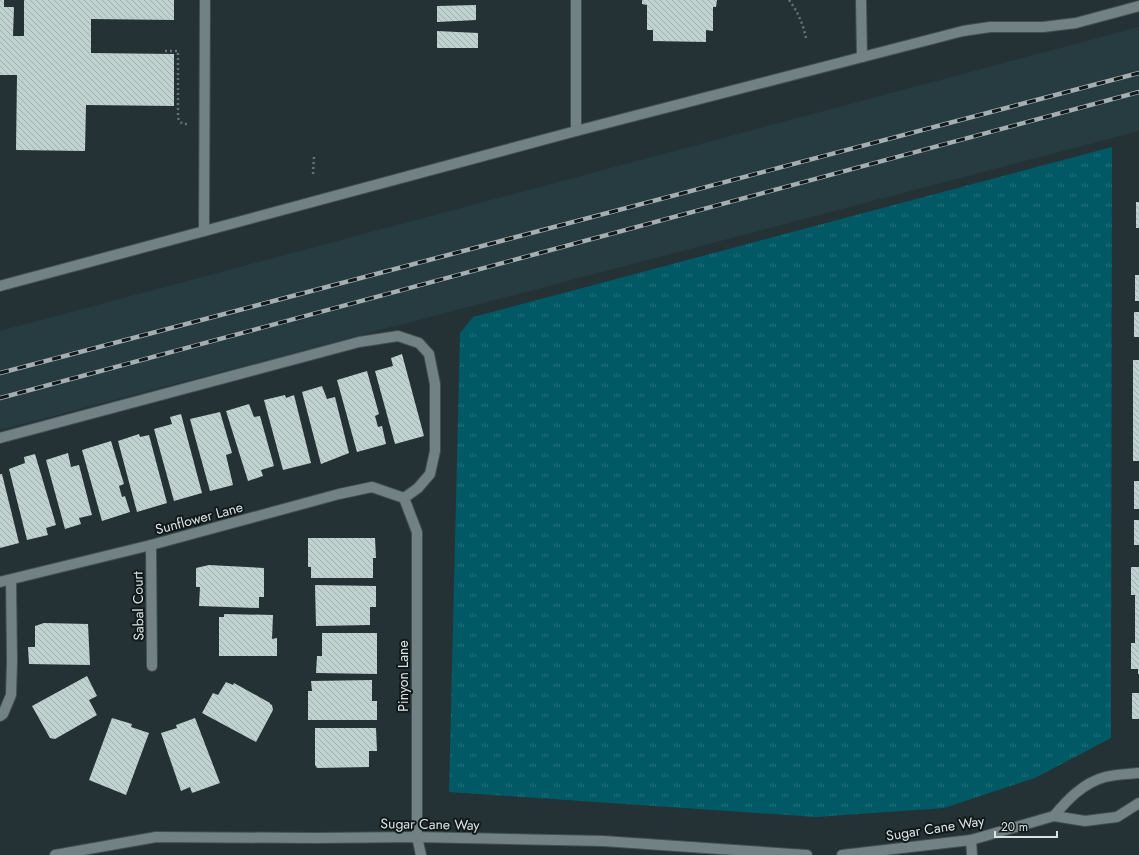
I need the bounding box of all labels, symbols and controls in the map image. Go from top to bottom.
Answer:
street label: Sunflower Lane [153,497,245,539]
street label: Sabal Court [127,571,149,641]
street label: Pinyon Lane [393,640,413,712]
street label: Sugar Cane Way [884,810,986,846]
street label: Sugar Cane Way [380,813,481,835]
scale bar [995,813,1057,839]
text: 20 m [1001,818,1028,836]

